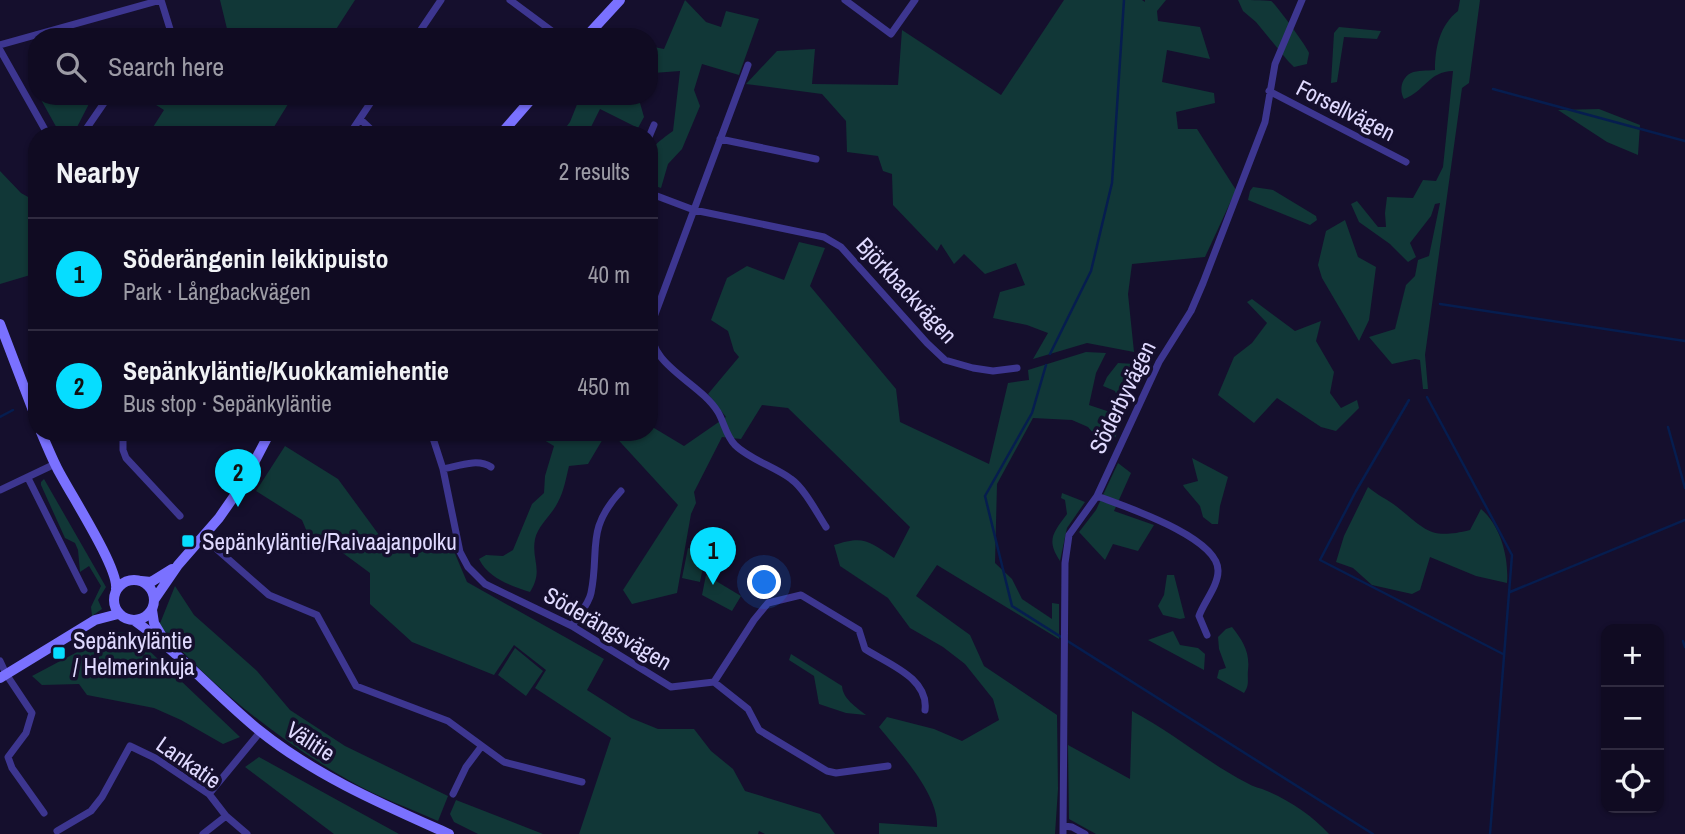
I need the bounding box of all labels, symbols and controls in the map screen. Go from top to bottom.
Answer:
search box [28,28,658,105]
icon: search [52,48,90,86]
text: Search here [108,49,224,84]
street label: Forsellvägen [1291,72,1401,148]
text: Nearby [56,152,139,192]
text: 2 results [559,156,630,187]
street label: Björkbackvägen [850,230,964,350]
text: Söderängenin leikkipuisto [123,241,388,276]
text: 1 [74,259,84,290]
text: 40 m [588,259,630,290]
text: Park · Långbackvägen [123,276,311,307]
street label: Söderbyvägen [1081,336,1163,458]
text: Sepänkyläntie/Kuokkamiehentie [123,353,449,388]
text: 2 [74,371,84,402]
text: 450 m [578,371,630,402]
text: Bus stop · Sepänkyläntie [123,388,332,419]
pin: 2 [215,449,261,507]
place label: Sepänkyläntie/Raivaajanpolku [202,526,457,557]
pin: 1 [690,527,736,585]
marker: Sepänkyläntie/Raivaajanpolku [180,533,196,549]
your location [747,565,781,599]
street label: Söderängsvägen [538,579,678,677]
map controls [1601,624,1664,813]
button: + [1601,624,1664,687]
place label: Sepänkyläntie / Helmerinkuja [73,625,195,682]
marker: Sepänkyläntie / Helmerinkuja [51,645,67,661]
button: − [1601,687,1664,750]
street label: Välitie [281,714,341,768]
street label: Lankatie [150,729,228,795]
button: locate [1601,750,1664,813]

